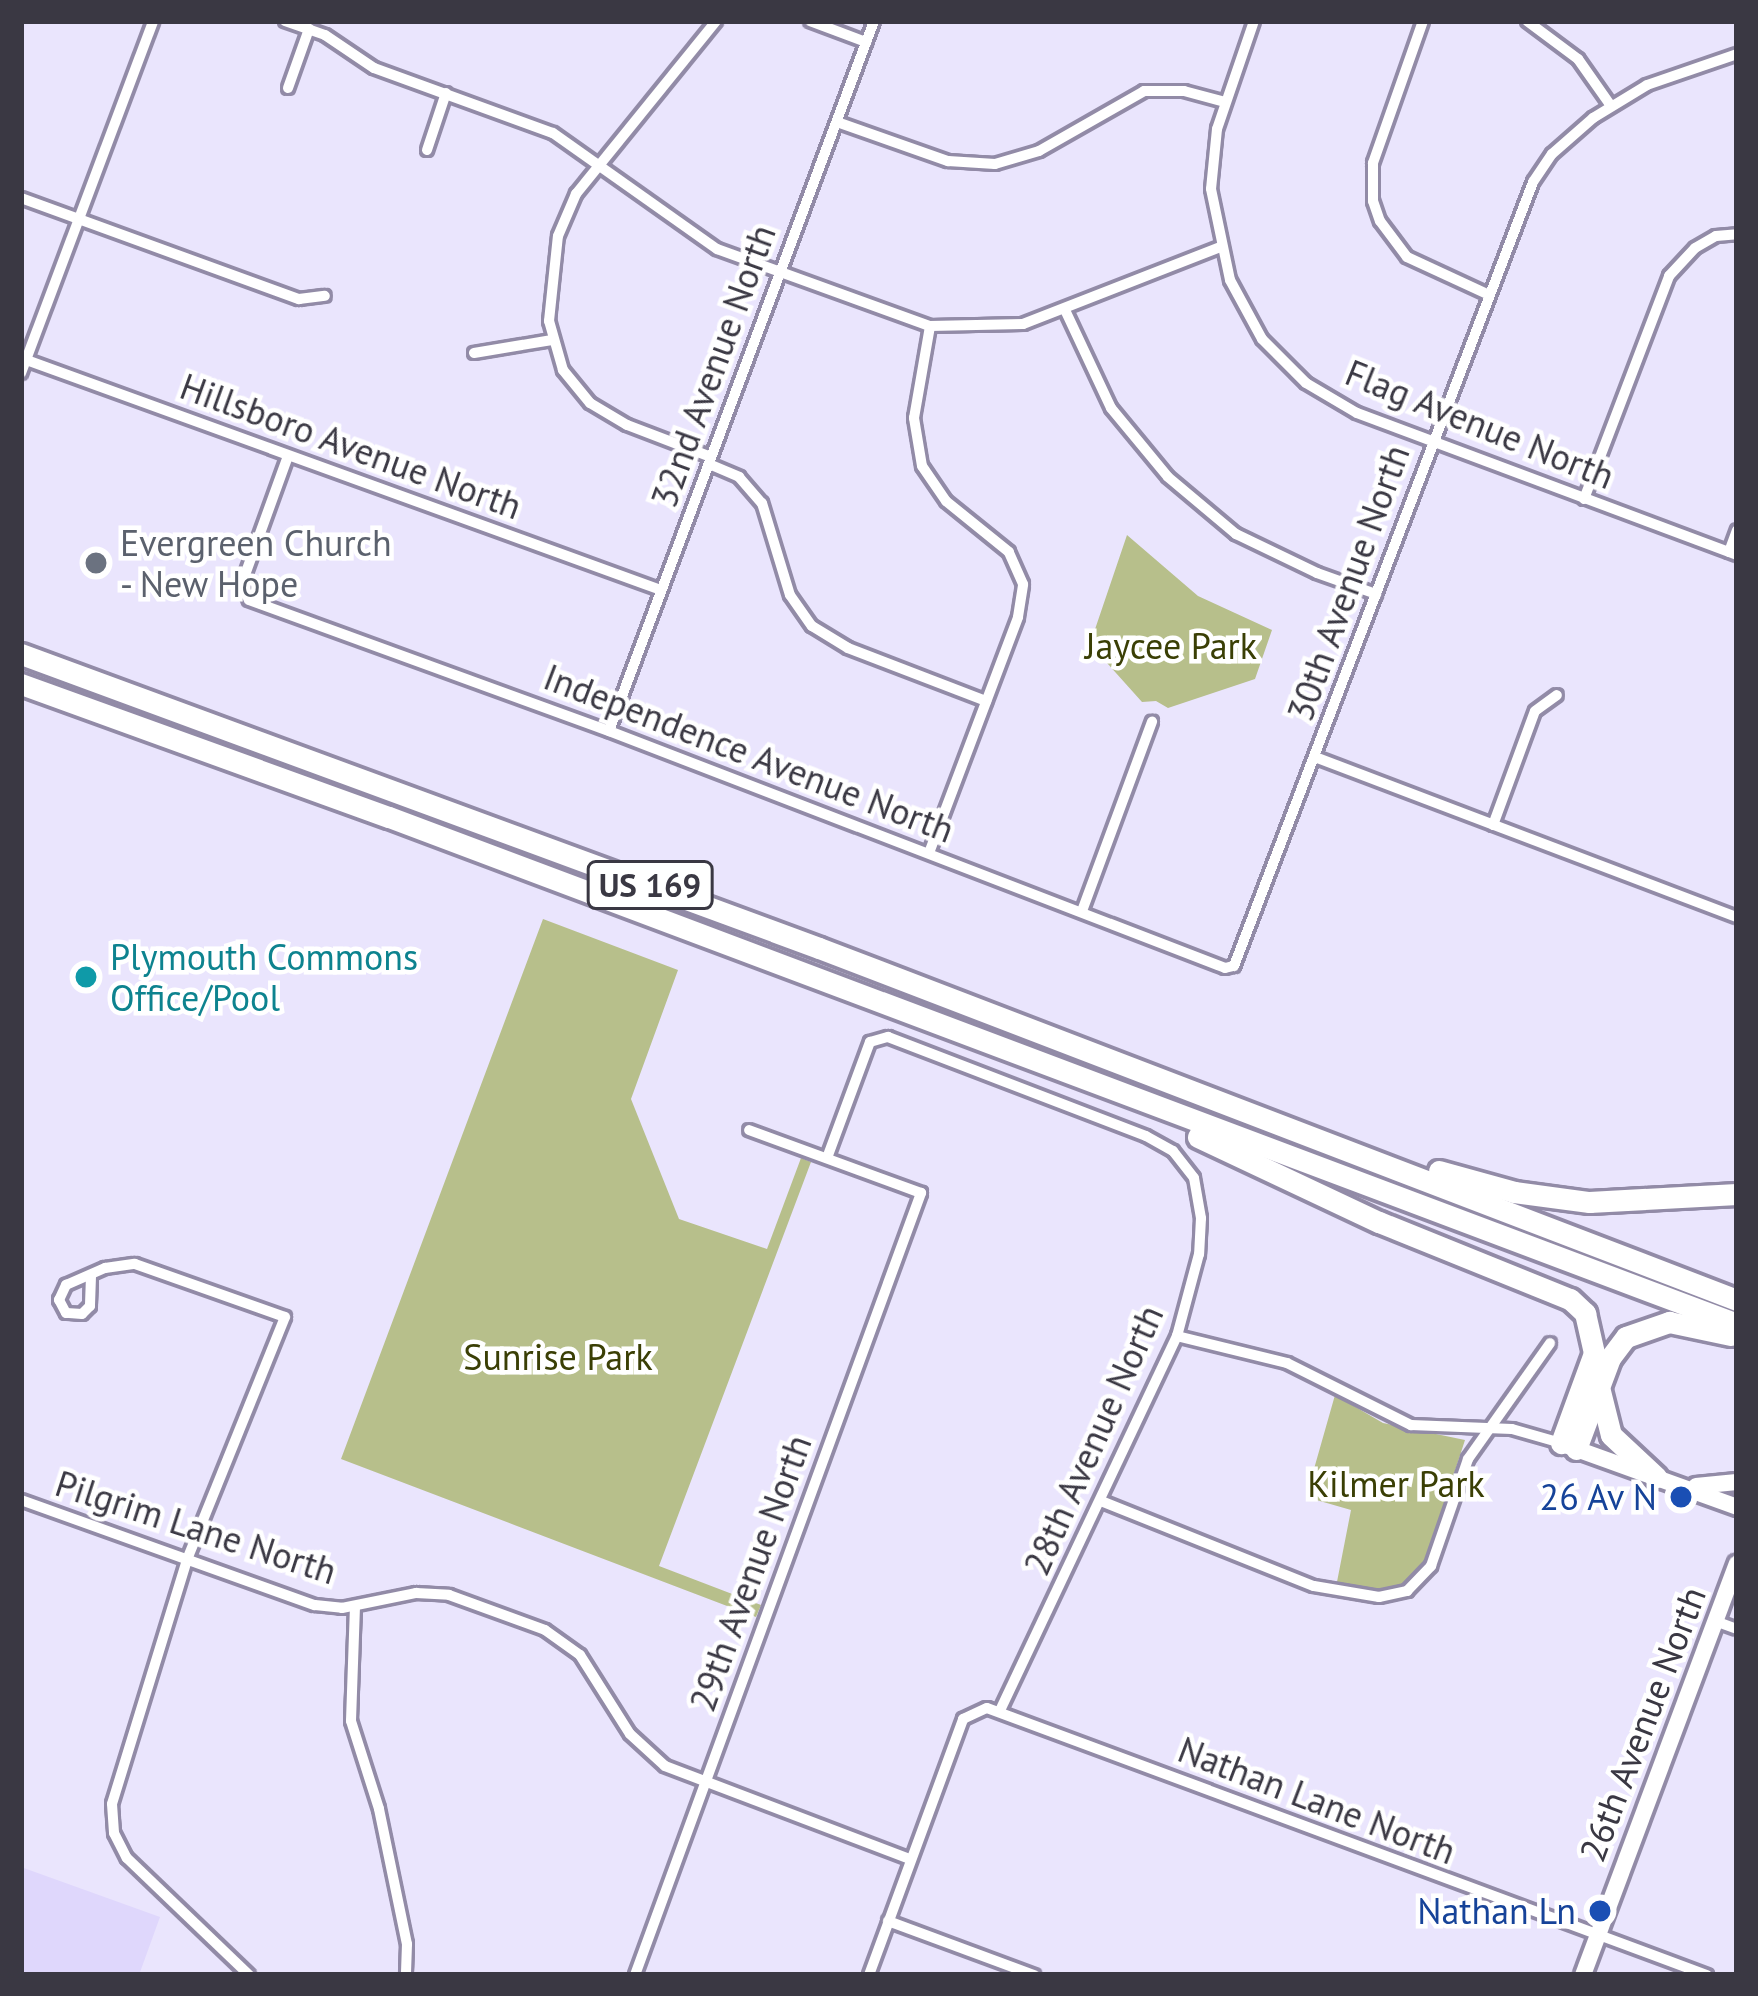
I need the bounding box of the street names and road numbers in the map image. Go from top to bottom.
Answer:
street label: 32nd Avenue North [642,218,784,514]
street label: Flag Avenue North [1339,350,1621,498]
street label: Hillsboro Avenue North [174,364,528,528]
street label: 30th Avenue North [1278,439,1418,727]
street label: Independence Avenue North [537,655,961,851]
road number: US 169 [584,858,716,912]
street label: 28th Avenue North [1014,1298,1172,1582]
street label: 29th Avenue North [680,1429,820,1717]
street label: Pilgrim Lane North [50,1461,342,1593]
street label: 26th Avenue North [1570,1580,1714,1868]
street label: Nathan Lane North [1172,1727,1462,1873]

